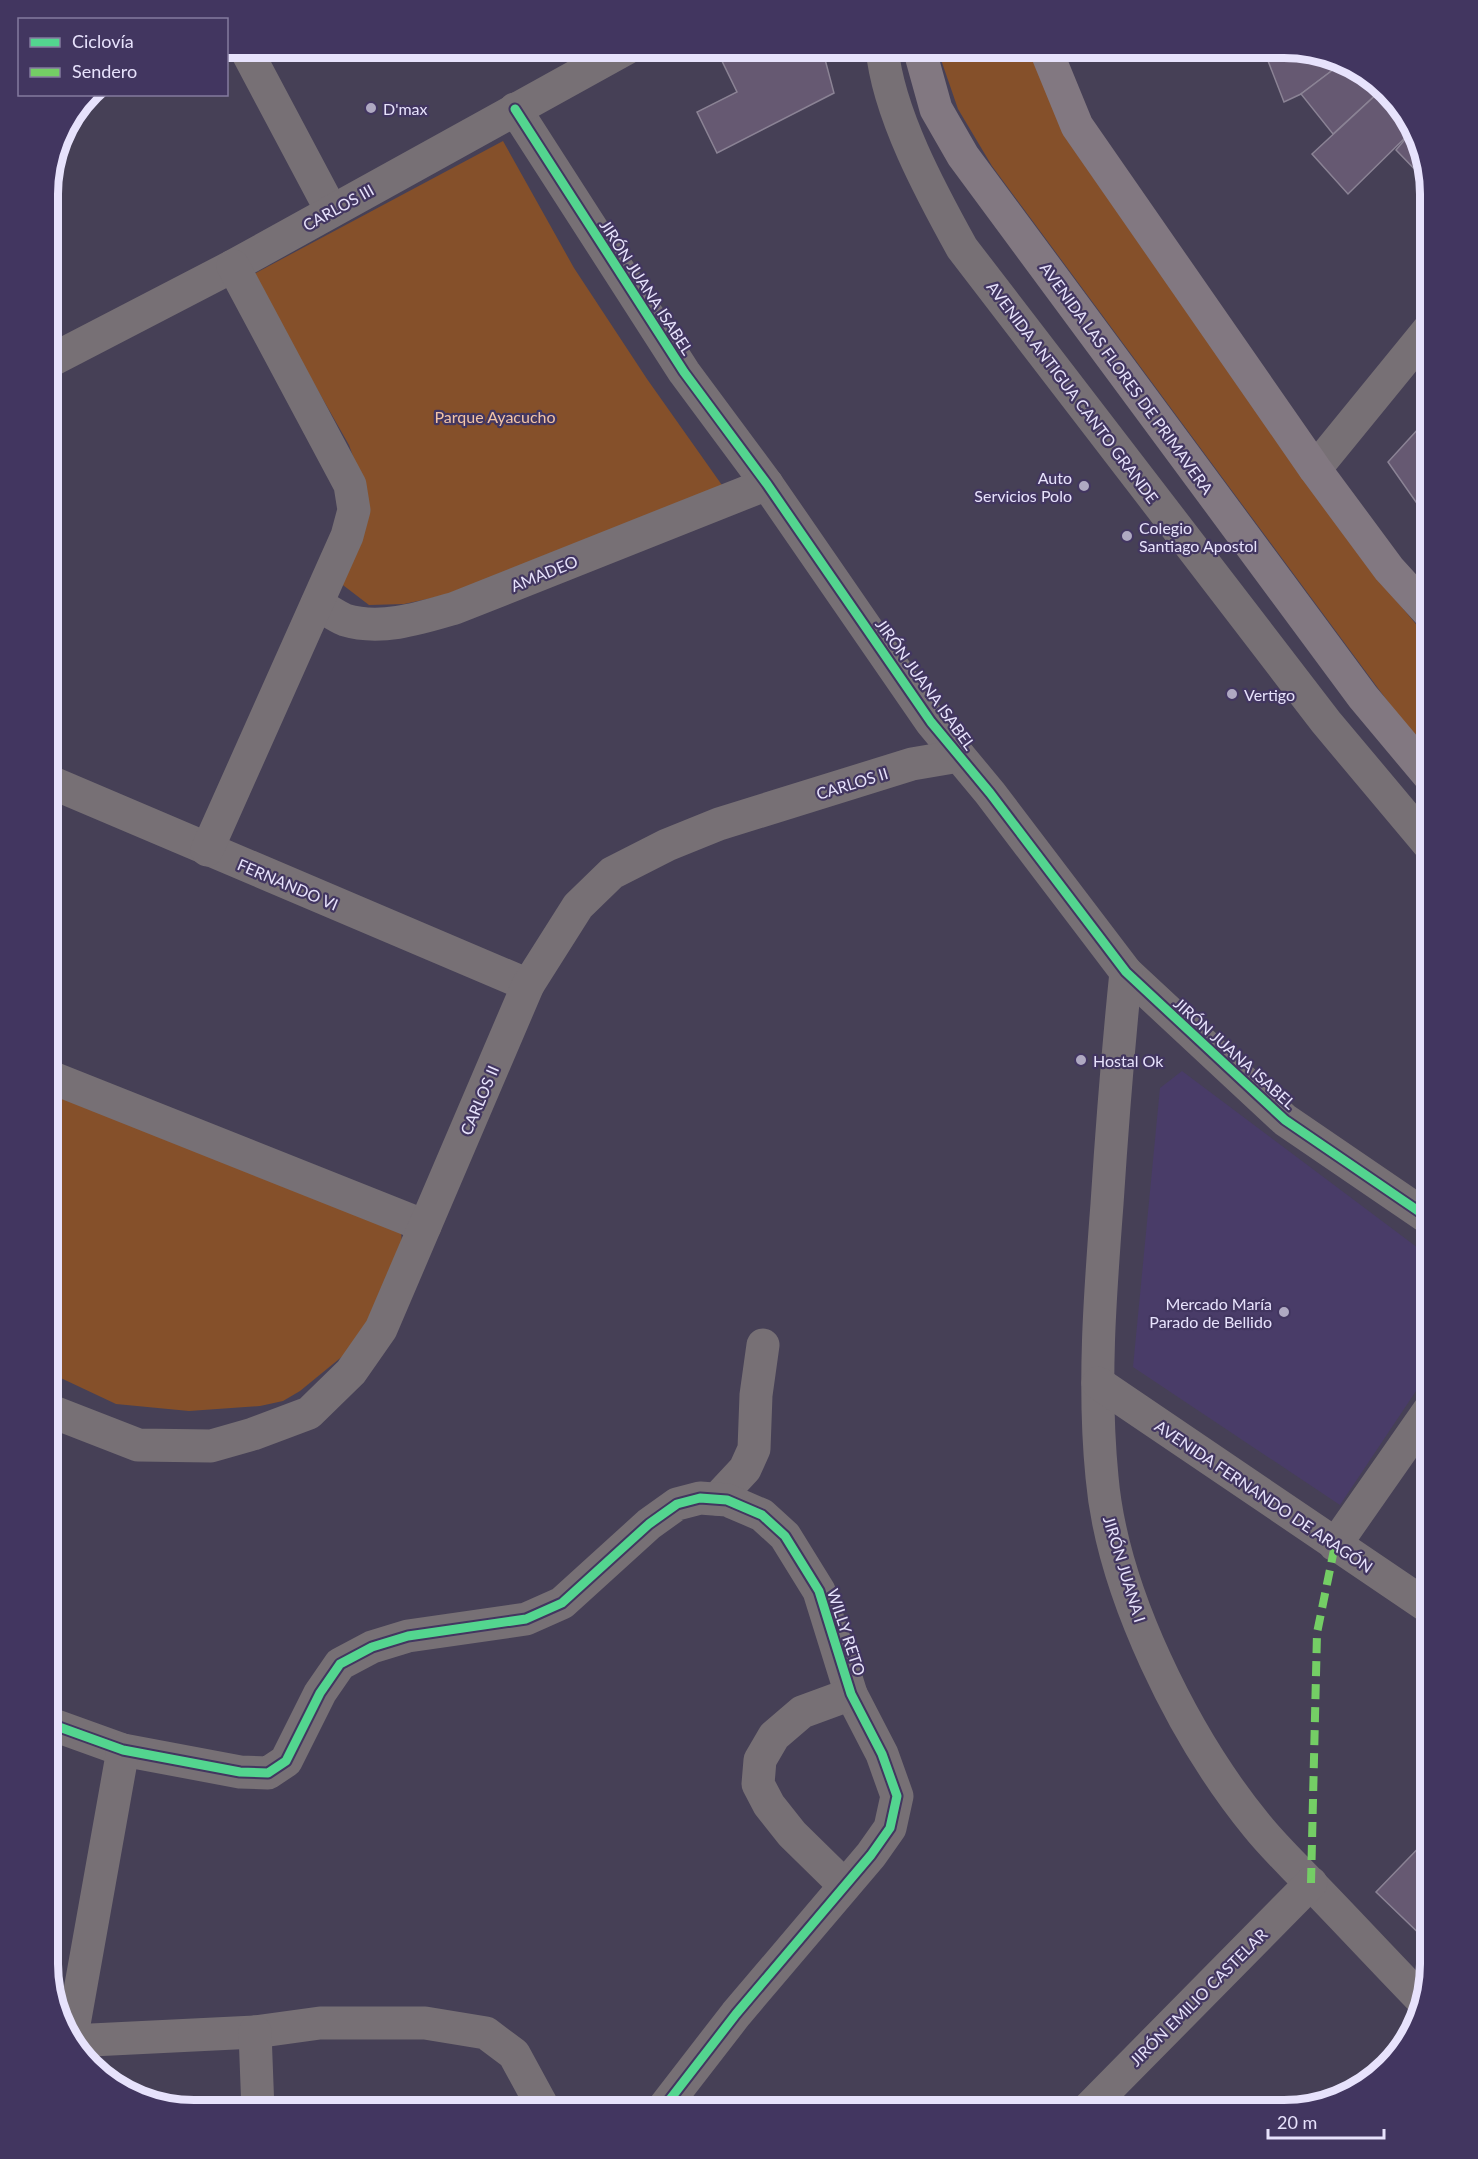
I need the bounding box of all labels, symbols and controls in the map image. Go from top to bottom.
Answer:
legend [18,18,228,96]
text: Ciclovía [72,30,134,52]
text: Sendero [72,60,137,82]
place label: D'max [383,99,428,118]
marker: D'max [364,101,378,115]
street label: CARLOS III [299,180,377,234]
street label: JIRÓN JUANA ISABEL [596,216,698,358]
street label: AVENIDA LAS FLORES DE PRIMAVERA [1037,258,1218,498]
street label: AVENIDA ANTIGUA CANTO GRANDE [983,277,1163,507]
park label: Parque Ayacucho [434,407,556,426]
place label: Auto Servicios Polo [974,468,1072,505]
marker: Auto Servicios Polo [1077,479,1091,493]
place label: Colegio Santiago Apostol [1139,518,1257,555]
marker: Colegio Santiago Apostol [1120,529,1134,543]
street label: AMADEO [508,551,580,595]
street label: JIRÓN JUANA ISABEL [872,615,980,753]
place label: Vertigo [1244,685,1295,704]
marker: Vertigo [1225,687,1239,701]
street label: CARLOS II [814,763,890,803]
street label: FERNANDO VI [235,854,341,914]
street label: JIRÓN JUANA ISABEL [1170,993,1300,1113]
place label: Hostal Ok [1093,1051,1164,1070]
marker: Hostal Ok [1074,1053,1088,1067]
street label: CARLOS II [456,1062,502,1138]
place label: Mercado María Parado de Bellido [1149,1294,1272,1331]
marker: Mercado María Parado de Bellido [1277,1305,1291,1319]
street label: AVENIDA FERNANDO DE ARAGÓN [1151,1416,1377,1576]
street label: JIRÓN JUANA I [1100,1514,1150,1624]
street label: WILLY RETO [824,1586,870,1678]
street label: JIRÓN EMILIO CASTELAR [1125,1924,1271,2070]
scale bar [1268,2102,1384,2140]
text: 20 m [1277,2111,1317,2133]

